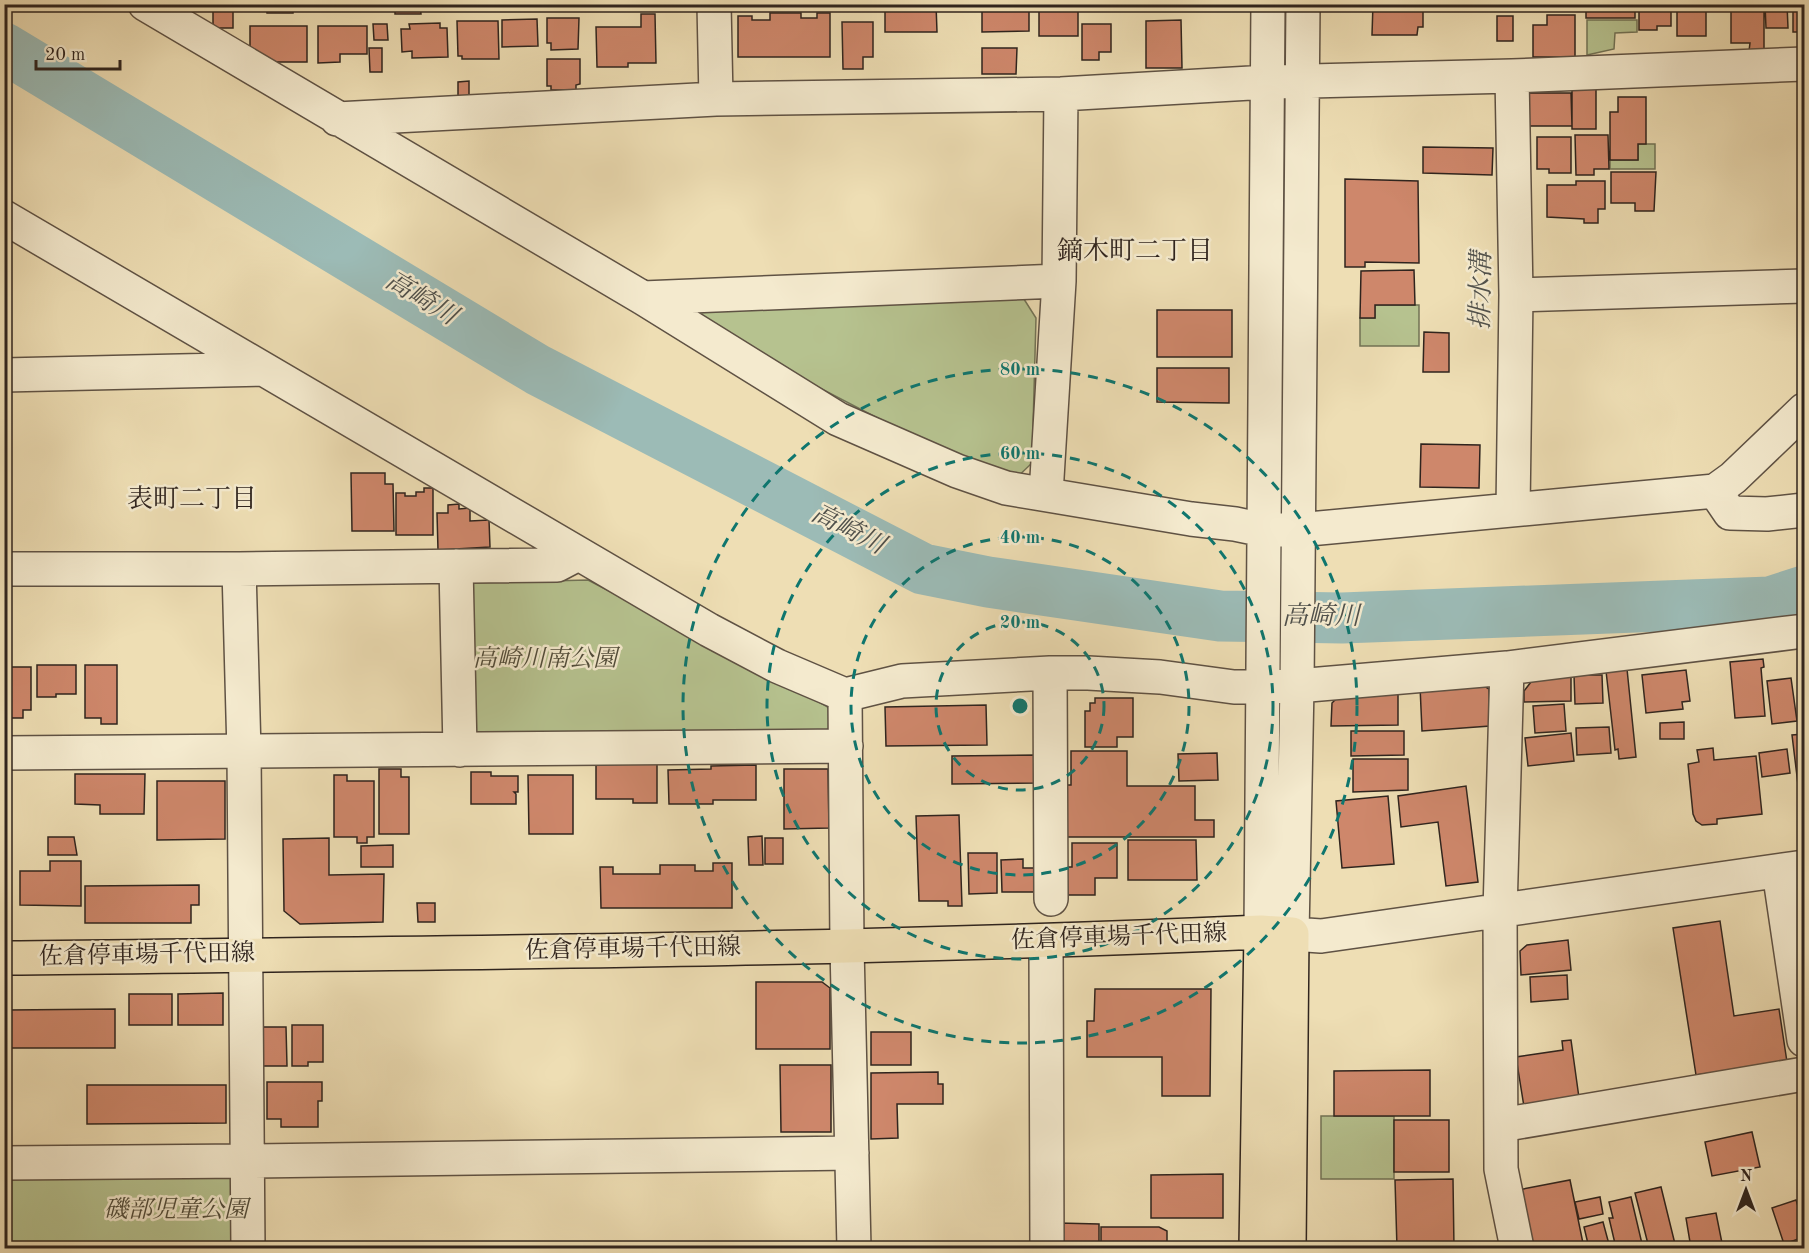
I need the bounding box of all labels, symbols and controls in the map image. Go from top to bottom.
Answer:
scale bar [36,33,120,71]
text: 20 m [45,46,85,64]
district label: 鏑木町二丁目 [1057,237,1213,265]
water label: 排水溝 [1466,248,1496,330]
water label: 高崎川 [381,266,465,332]
text: 80 m [1000,361,1040,379]
text: 60 m [1000,445,1040,463]
district label: 表町二丁目 [127,485,257,513]
water label: 高崎川 [807,499,892,561]
text: 40 m [1000,529,1040,547]
water label: 高崎川 [1282,602,1363,630]
text: 20 m [1000,614,1040,632]
park label: 高崎川南公園 [473,645,621,672]
centre of rings [1010,696,1030,716]
street label: 佐倉停車場千代田線 [1011,919,1227,954]
street label: 佐倉停車場千代田線 [525,933,741,964]
street label: 佐倉停車場千代田線 [39,939,255,970]
north arrow [1716,1160,1776,1220]
text: N [1740,1169,1753,1185]
park label: 磯部児童公園 [104,1196,252,1223]

